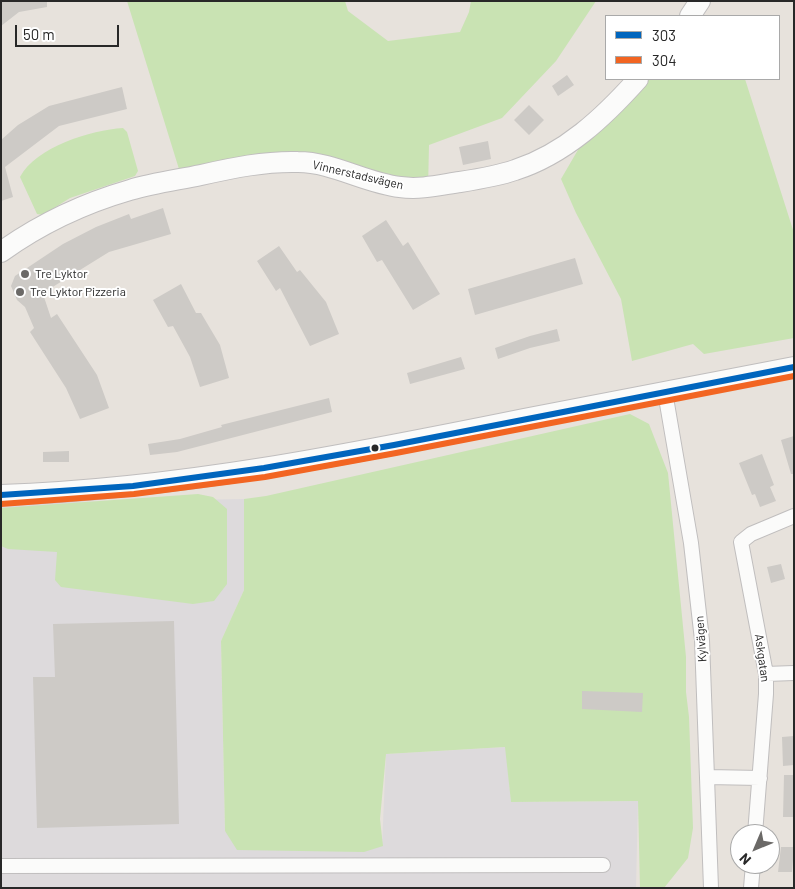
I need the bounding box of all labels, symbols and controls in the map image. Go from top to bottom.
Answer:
scale bar [18,15,121,47]
legend [605,15,780,80]
text: 50 m [23,25,55,43]
text: 303 [652,26,676,44]
text: 304 [652,51,676,69]
street label: Vinnerstadsvägen [311,158,405,192]
place label: Tre Lyktor [35,267,88,281]
marker: Tre Lyktor [19,268,31,280]
place label: Tre Lyktor Pizzeria [30,285,126,299]
marker: Tre Lyktor Pizzeria [14,286,26,298]
unlabelled marker [370,443,380,453]
street label: Kylvägen [692,615,710,663]
street label: Askgatan [752,633,772,683]
north arrow [730,824,780,874]
text: N [735,850,754,869]

